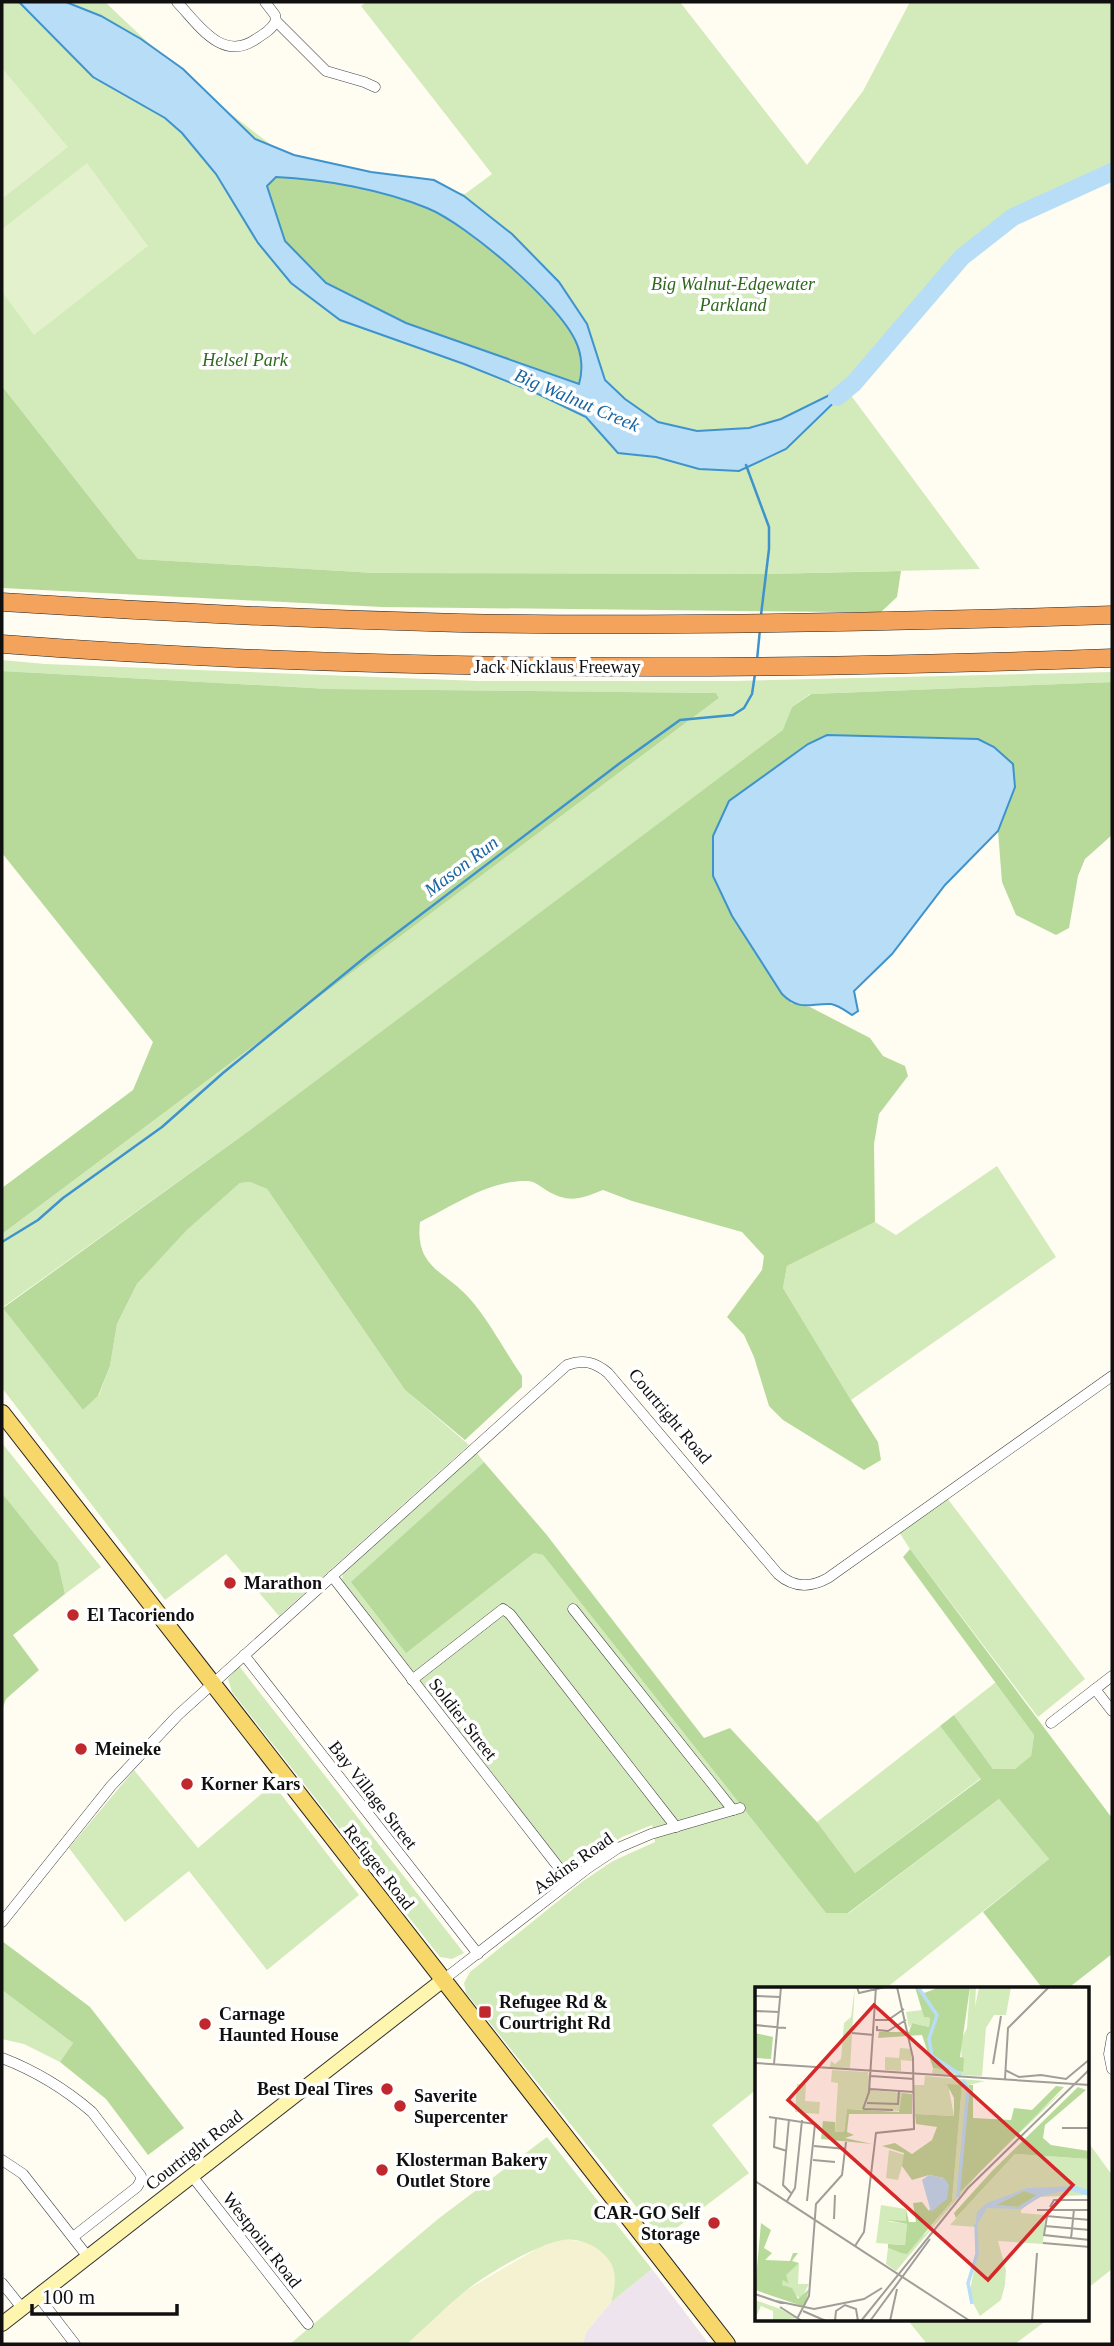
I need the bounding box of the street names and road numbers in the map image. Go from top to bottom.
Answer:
street label: Jack Nicklaus Freeway [474,657,640,677]
street label: Courtright Road [625,1365,715,1467]
street label: Soldier Street [425,1674,501,1764]
street label: Bay Village Street [325,1737,421,1853]
street label: Refugee Road [340,1820,418,1914]
street label: Askins Road [529,1828,617,1898]
street label: Courtright Road [142,2106,246,2194]
street label: Westpoint Road [219,2189,305,2291]

